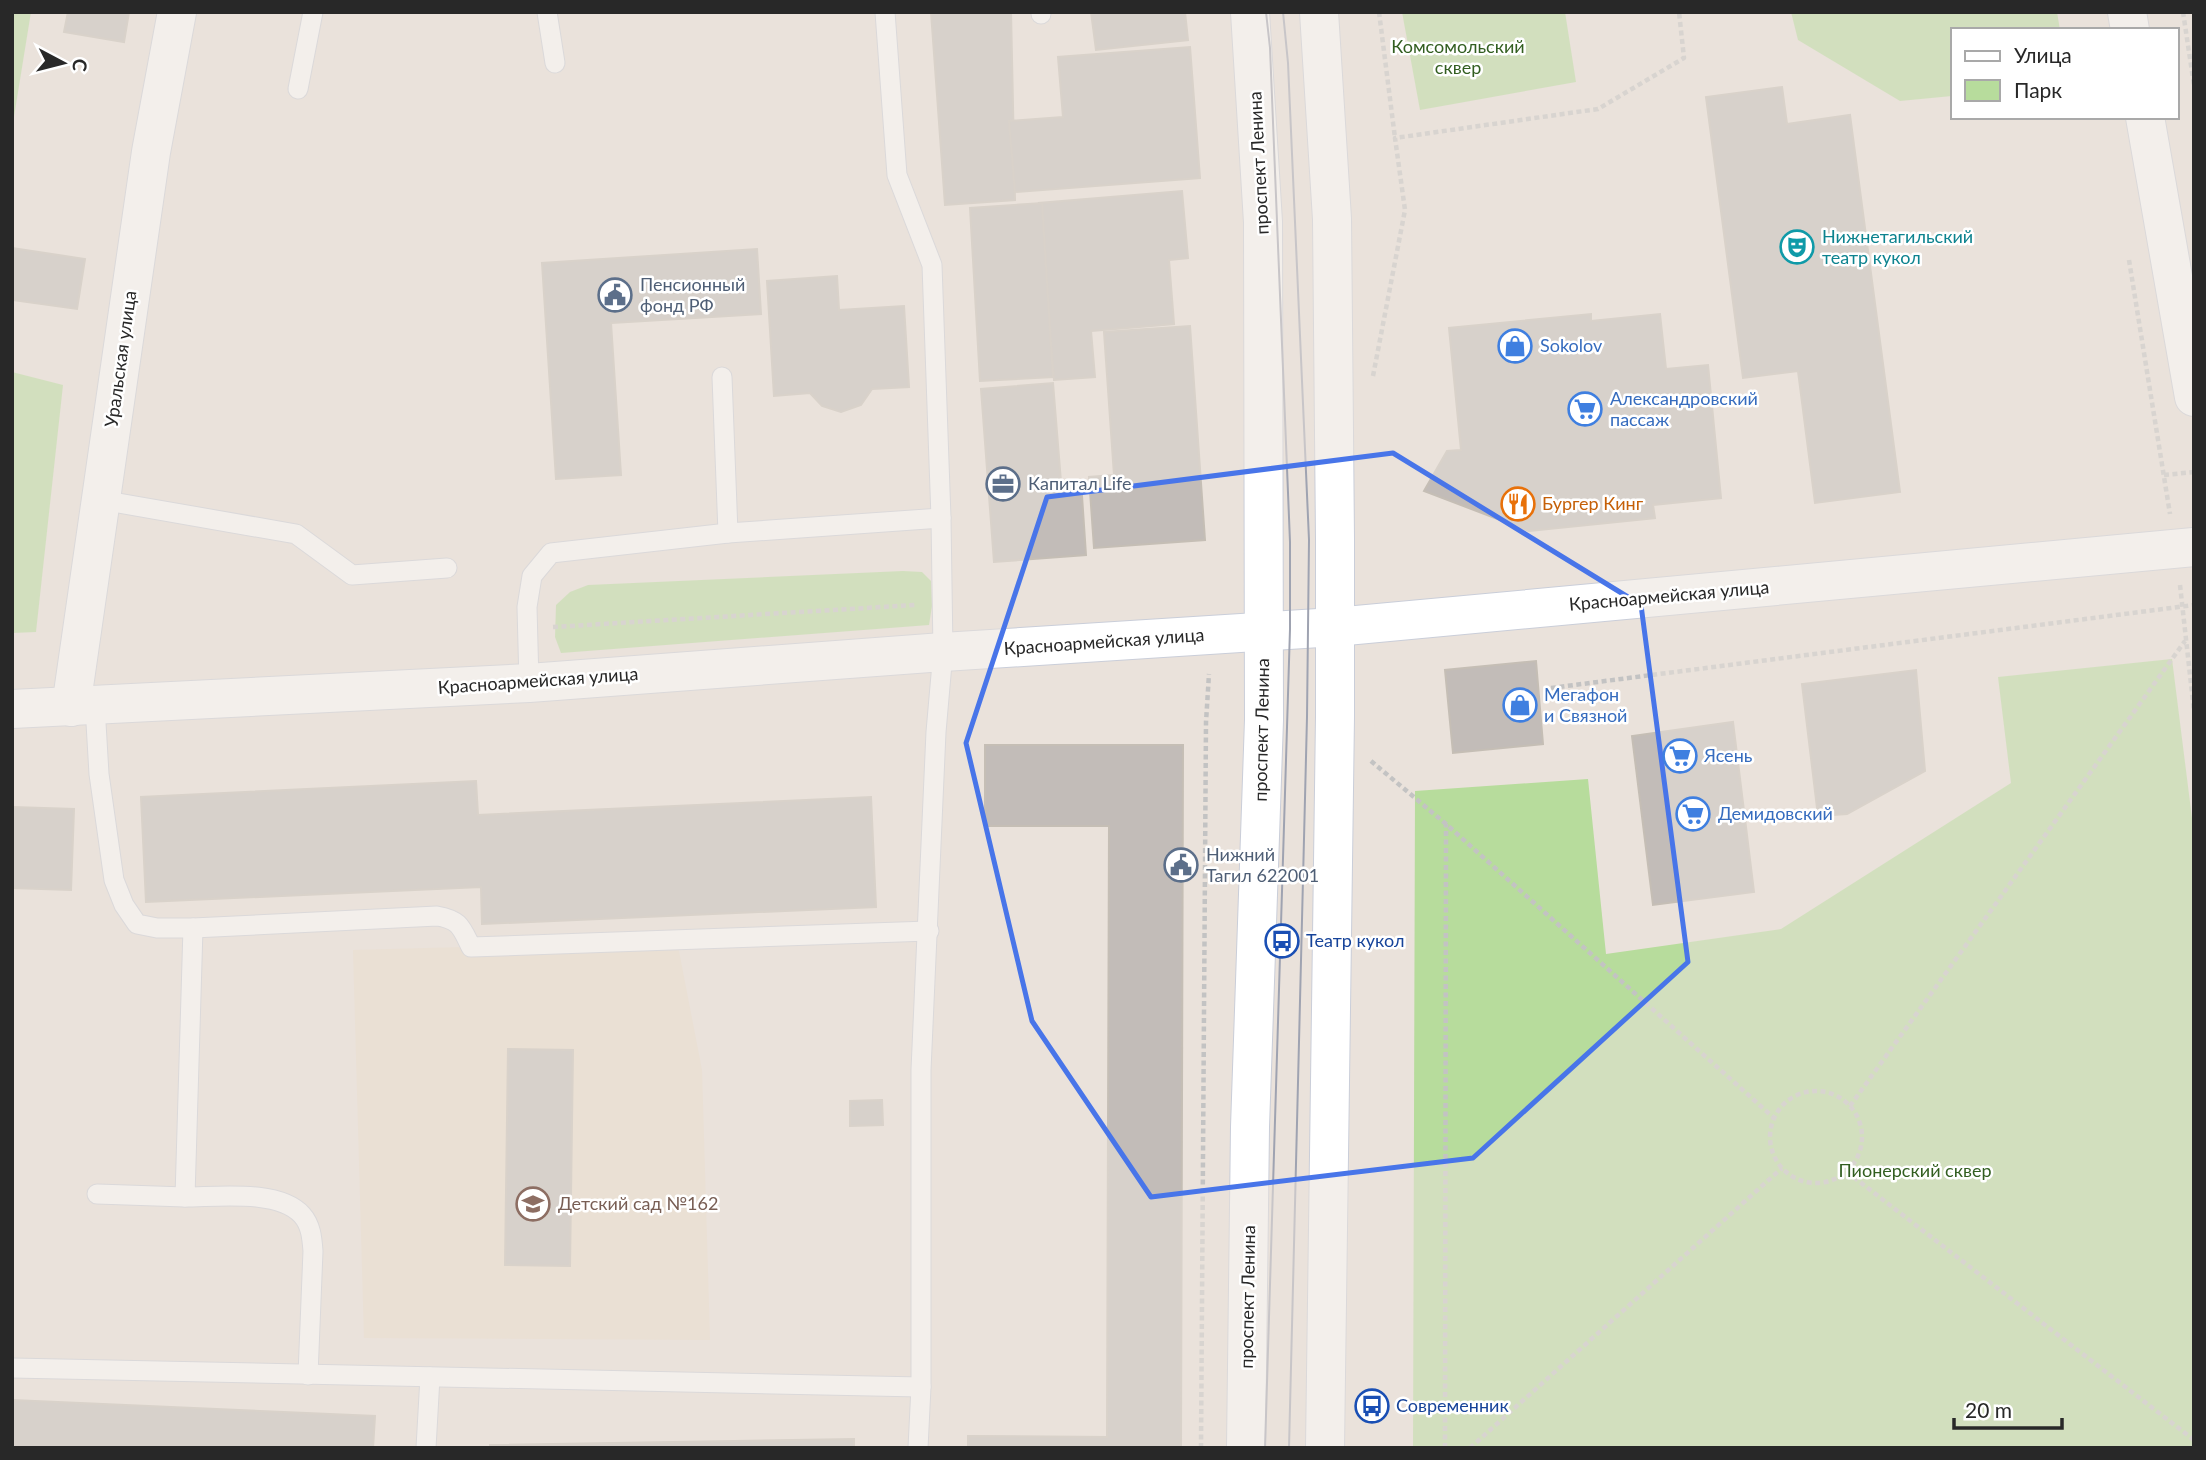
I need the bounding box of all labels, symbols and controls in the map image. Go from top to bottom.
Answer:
north arrow [28,28,98,98]
legend [1951,28,2178,119]
park label: Комсомольский сквер [1391,35,1525,78]
text: Улица [2014,42,2072,67]
text: С [68,57,93,73]
text: Парк [2014,77,2062,102]
street label: проспект Ленина [1243,91,1273,235]
place label: Нижнетагильский театр кукол [1822,225,1973,268]
theatre icon: Нижнетагильский театр кукол [1778,228,1816,266]
place label: Пенсионный фонд РФ [640,273,745,316]
public building icon: Пенсионный фонд РФ [596,276,634,314]
street label: Уральская улица [100,289,140,429]
shop icon: Sokolov [1496,327,1534,365]
place label: Sokolov [1540,334,1603,356]
place label: Александровский пассаж [1610,387,1758,430]
supermarket icon: Александровский пассаж [1566,390,1604,428]
office icon: Капитал Life [984,465,1022,503]
place label: Капитал Life [1028,472,1132,494]
restaurant icon: Бургер Кинг [1499,485,1537,523]
place label: Бургер Кинг [1542,492,1644,514]
street label: Красноармейская улица [1568,575,1770,615]
street label: Красноармейская улица [1003,623,1205,659]
street label: проспект Ленина [1249,658,1273,802]
street label: Красноармейская улица [437,662,639,698]
place label: Мегафон и Связной [1544,683,1627,726]
shop icon: Мегафон и Связной [1501,686,1539,724]
supermarket icon: Ясень [1661,737,1699,775]
place label: Ясень [1703,744,1753,766]
supermarket icon: Демидовский [1674,795,1712,833]
place label: Демидовский [1718,802,1833,824]
place label: Нижний Тагил 622001 [1206,843,1319,886]
public building icon: Нижний Тагил 622001 [1162,846,1200,884]
bus stop icon: Театр кукол [1263,922,1301,960]
place label: Театр кукол [1306,929,1404,951]
park label: Пионерский сквер [1838,1159,1992,1181]
school or university icon: Детский сад №162 [514,1185,552,1223]
place label: Детский сад №162 [558,1192,718,1214]
street label: проспект Ленина [1235,1225,1259,1369]
scale bar [1954,1386,2062,1430]
bus stop icon: Современник [1353,1387,1391,1425]
place label: Современник [1396,1394,1509,1416]
text: 20 m [1965,1397,2012,1422]

